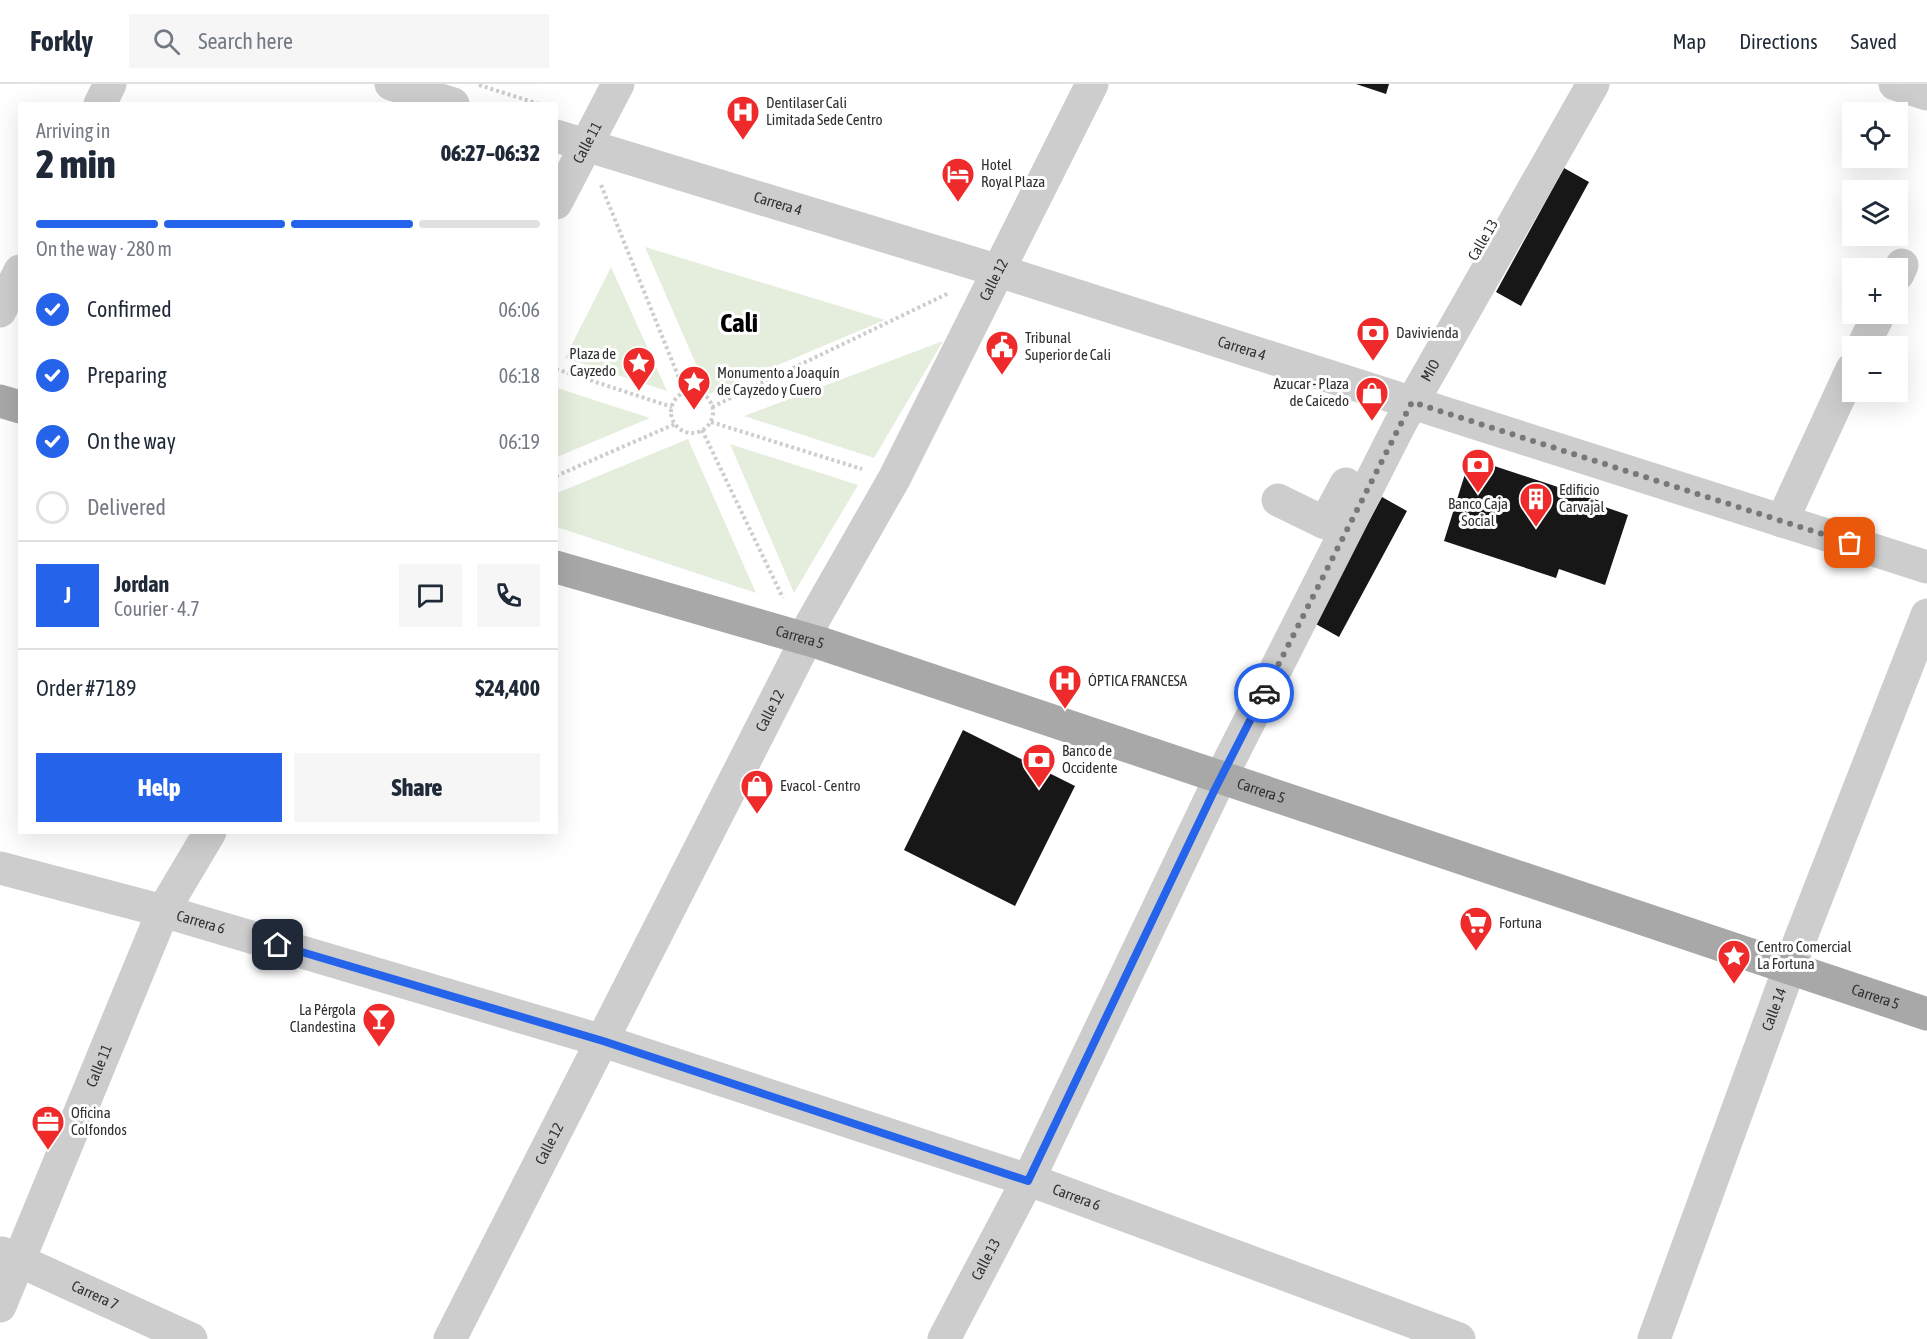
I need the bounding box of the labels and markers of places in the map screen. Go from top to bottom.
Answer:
hospital icon: Dentilaser Cali Limitada Sede Centro [725,94,761,141]
place label: Dentilaser Cali Limitada Sede Centro [766,94,883,128]
hotel icon: Hotel Royal Plaza [940,156,976,203]
place label: Hotel Royal Plaza [981,156,1045,190]
bank icon: Davivienda [1355,315,1391,362]
place label: Davivienda [1396,324,1459,341]
public building icon: Tribunal Superior de Cali [984,329,1020,376]
place label: Tribunal Superior de Cali [1025,329,1111,363]
place label: Plaza de Cayzedo [569,345,616,379]
place icon: Plaza de Cayzedo [621,345,657,392]
place icon: Monumento a Joaquín de Cayzedo y Cuero [676,364,712,411]
place label: Monumento a Joaquín de Cayzedo y Cuero [717,364,840,398]
place label: Azucar - Plaza de Caicedo [1274,375,1349,409]
shop icon: Azucar - Plaza de Caicedo [1354,375,1390,422]
bank icon: Banco Caja Social [1460,447,1496,494]
building icon: Edificio Carvajal [1518,481,1554,528]
place label: Edificio Carvajal [1559,481,1605,515]
place label: Banco Caja Social [1448,495,1508,529]
pin [1824,517,1875,568]
hospital icon: ÓPTICA FRANCESA [1047,663,1083,710]
place label: ÓPTICA FRANCESA [1088,672,1188,689]
bank icon: Banco de Occidente [1021,742,1057,789]
place label: Banco de Occidente [1062,742,1118,776]
shop icon: Evacol - Centro [739,768,775,815]
place label: Evacol - Centro [780,777,860,794]
supermarket icon: Fortuna [1458,905,1494,952]
place label: Fortuna [1499,914,1542,931]
pin [252,919,303,970]
place icon: Centro Comercial La Fortuna [1716,938,1752,985]
place label: Centro Comercial La Fortuna [1757,938,1851,972]
place label: La Pérgola Clandestina [290,1001,356,1035]
bar icon: La Pérgola Clandestina [361,1001,397,1048]
office icon: Oficina Colfondos [30,1104,66,1151]
place label: Oficina Colfondos [71,1104,127,1138]

